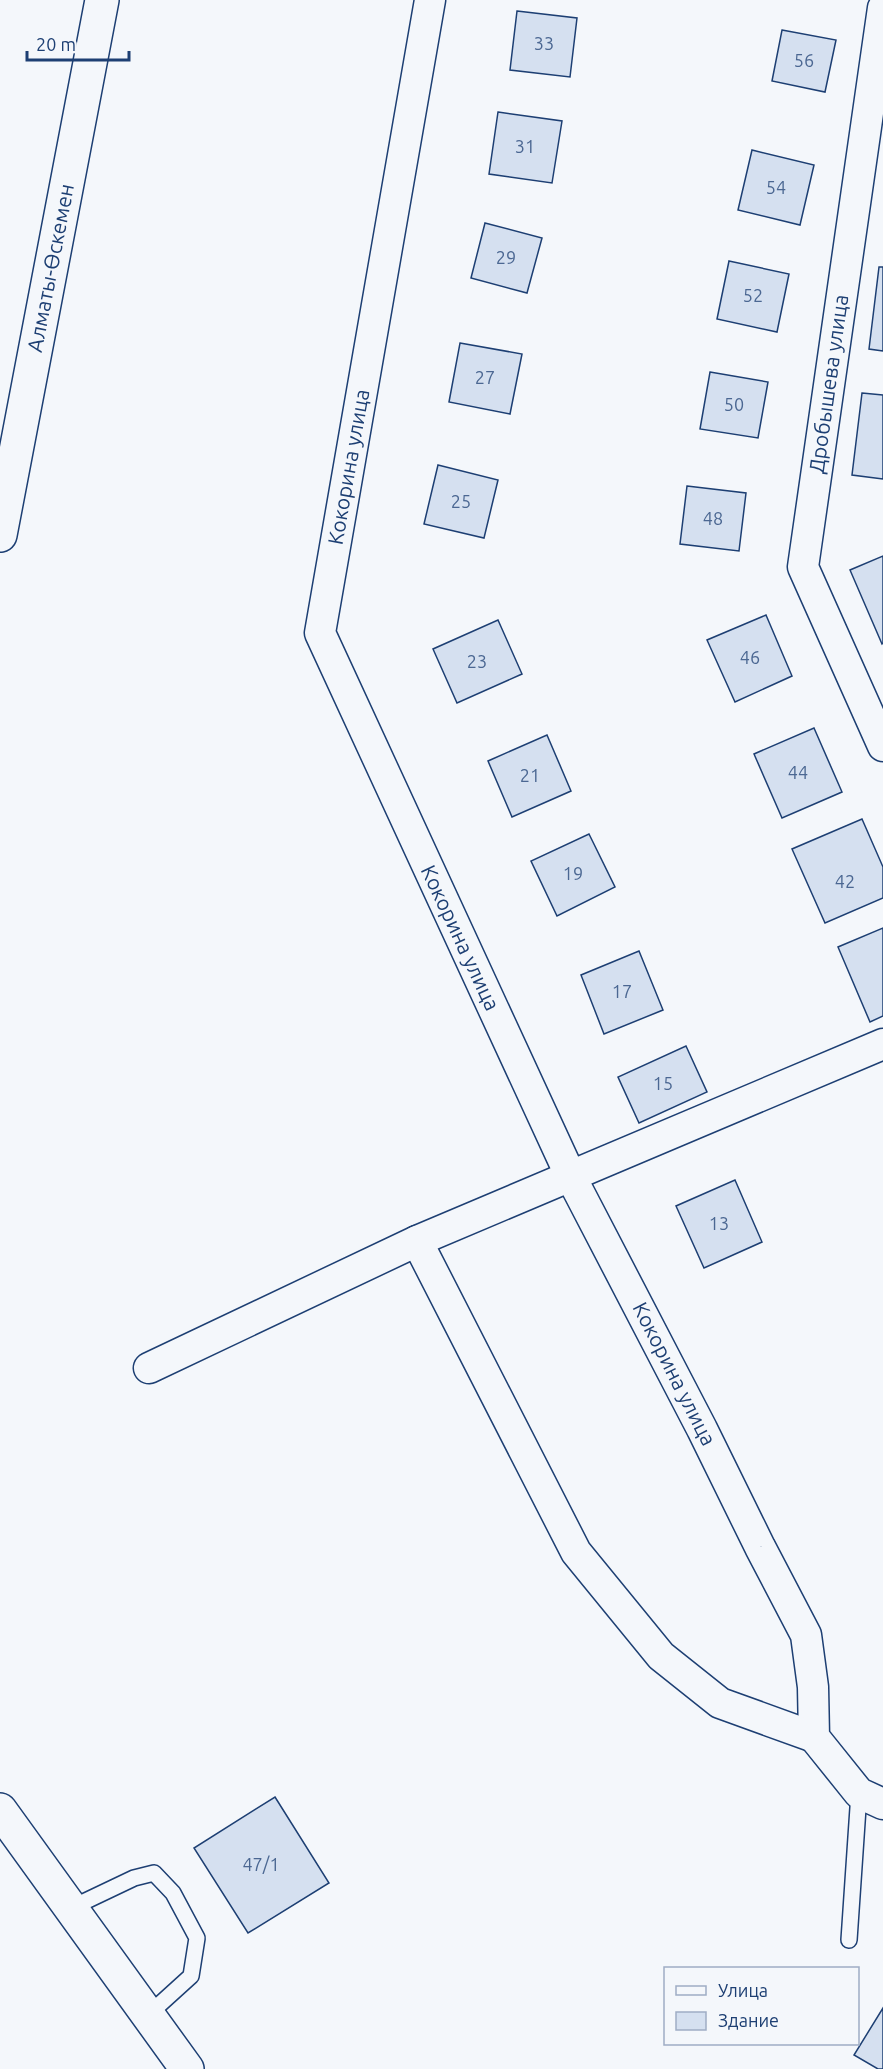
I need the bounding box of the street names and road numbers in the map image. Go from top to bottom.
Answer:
street label: Алматы-Өскемен [22,182,78,354]
street label: Дробышева улица [804,293,852,475]
street label: Кокорина улица [323,387,374,546]
street label: Кокорина улица [417,861,505,1014]
street label: Кокорина улица [628,1298,721,1449]

